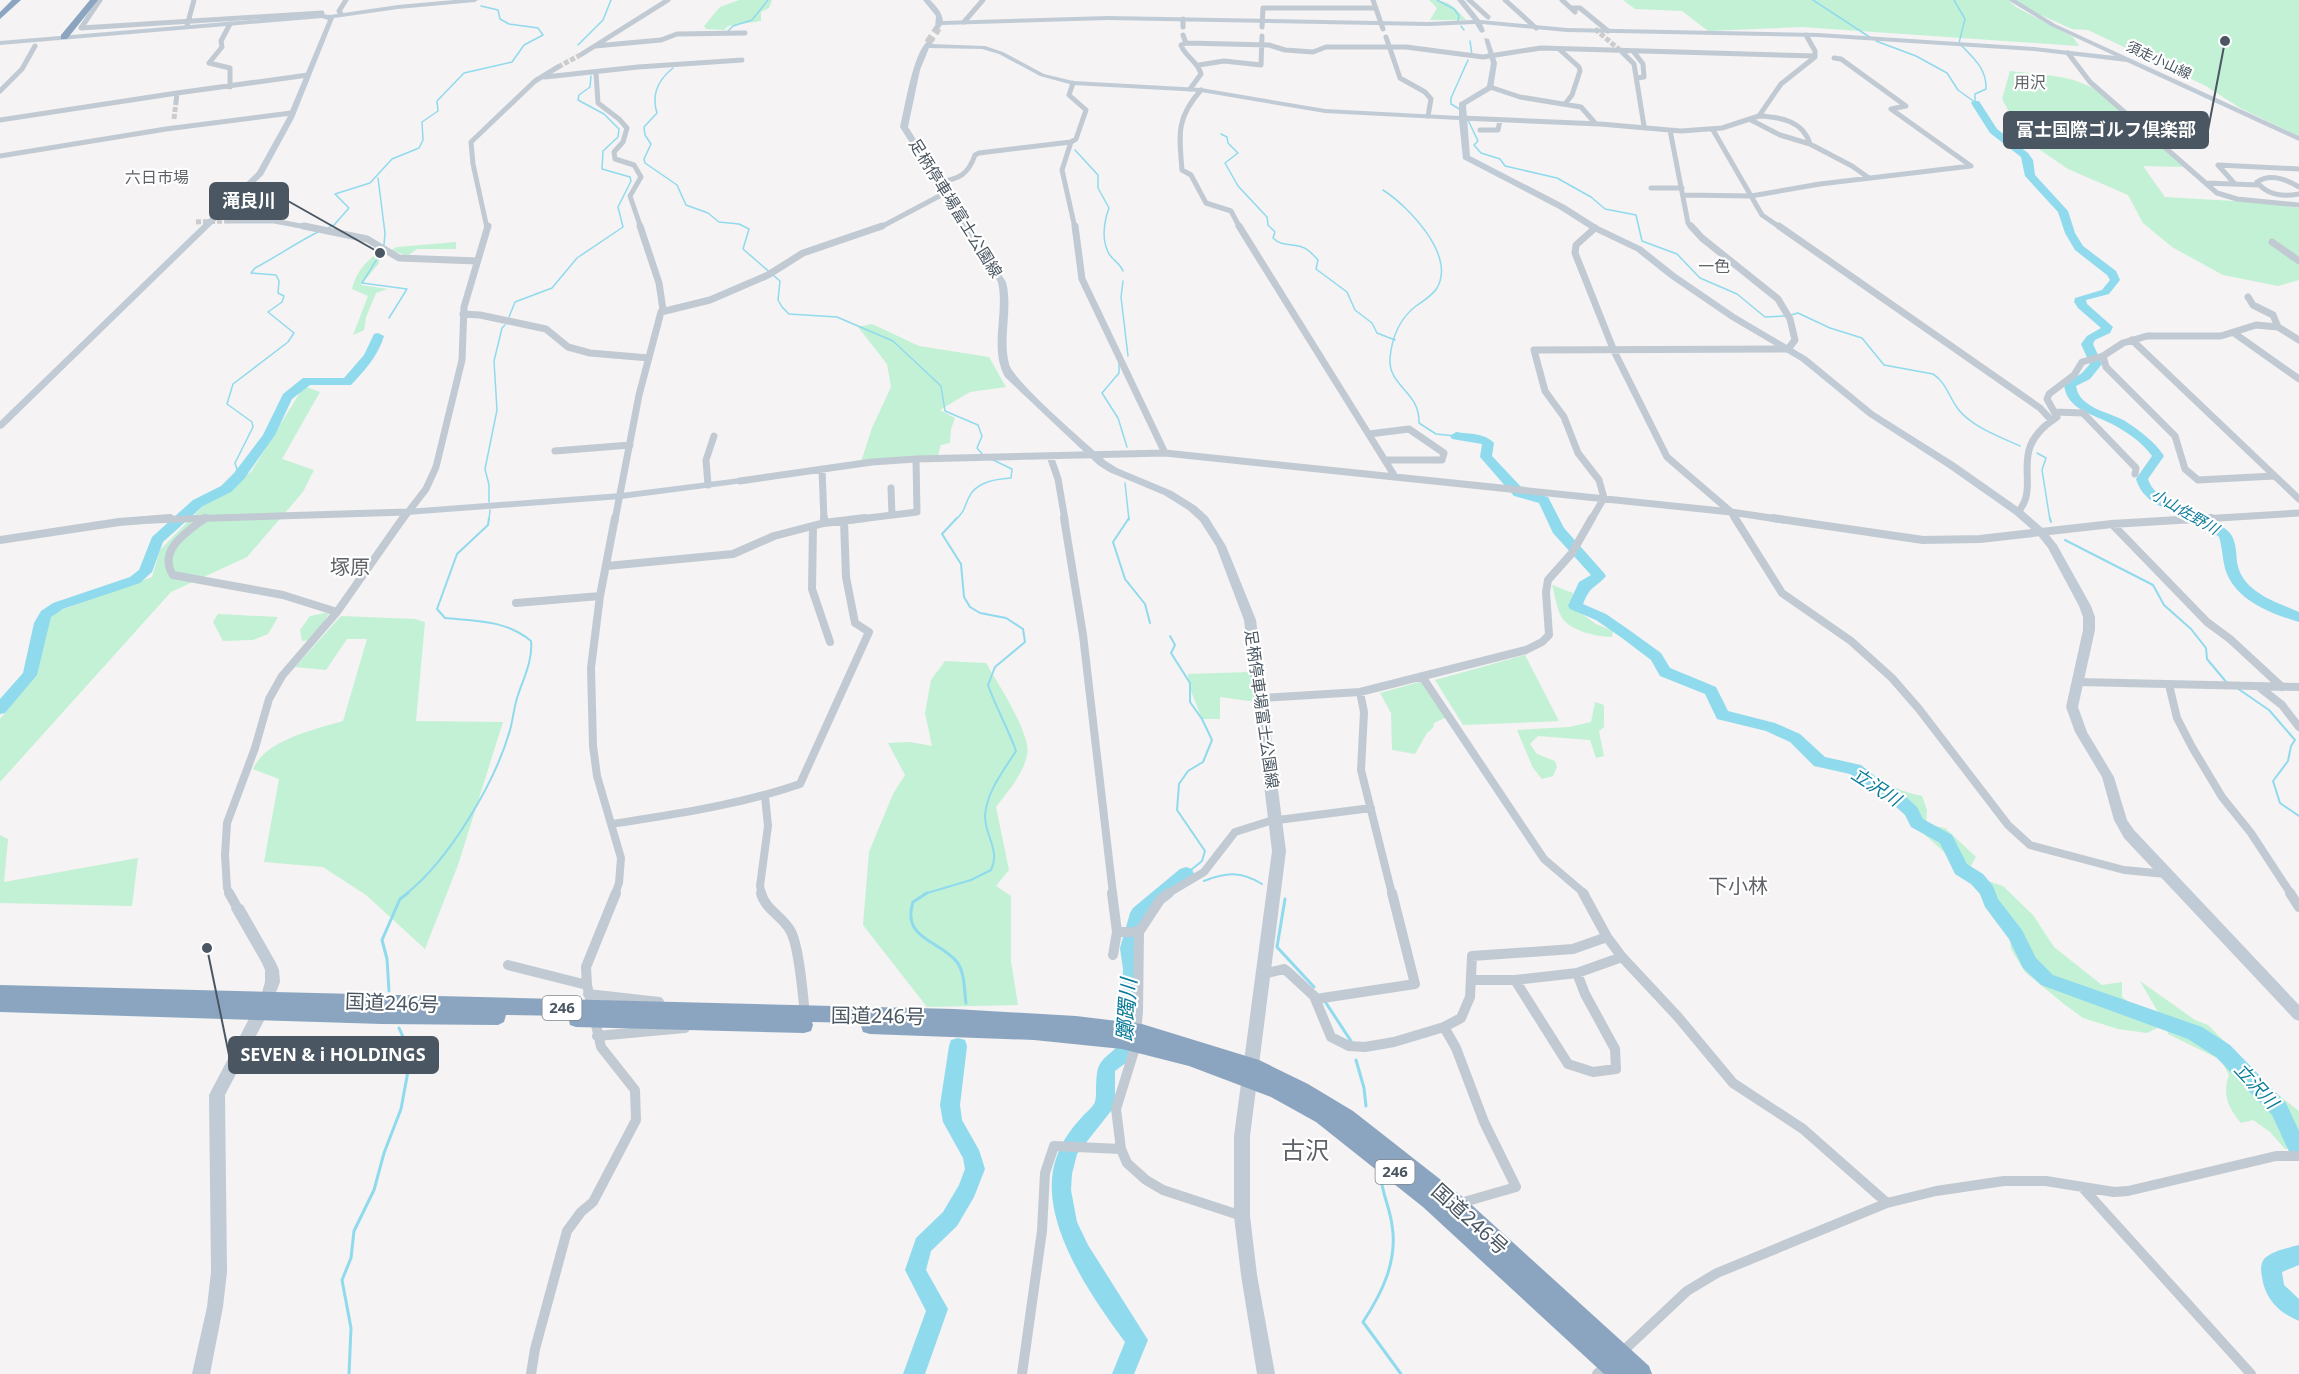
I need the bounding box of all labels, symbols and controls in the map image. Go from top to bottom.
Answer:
street label: 須走小山線 [2123,36,2195,83]
district label: 用沢 [2014,71,2046,93]
callout: 富士国際ゴルフ倶楽部 [2004,112,2208,148]
text: 富士国際ゴルフ倶楽部 [2016,117,2196,141]
street label: 足柄停車場富士公園線 [904,134,1008,282]
district label: 六日市場 [125,166,189,188]
callout: 滝良川 [210,183,288,219]
text: 滝良川 [222,188,276,212]
district label: 一色 [1698,255,1730,277]
water label: 小山佐野川 [2148,484,2225,540]
district label: 塚原 [330,553,370,580]
street label: 足柄停車場富士公園線 [1240,628,1284,790]
water label: 立沢川 [1847,761,1907,812]
district label: 下小林 [1708,872,1768,899]
water label: 躑躅川 [1110,976,1142,1042]
street label: 国道246号 [344,987,440,1018]
road number: 246 [542,996,582,1020]
street label: 国道246号 [831,1001,925,1030]
callout: SEVEN & i HOLDINGS [229,1037,438,1073]
text: SEVEN & i HOLDINGS [240,1042,426,1066]
water label: 立沢川 [2230,1057,2285,1115]
district label: 古沢 [1281,1133,1329,1166]
road number: 246 [1376,1160,1414,1184]
street label: 国道246号 [1426,1177,1514,1260]

